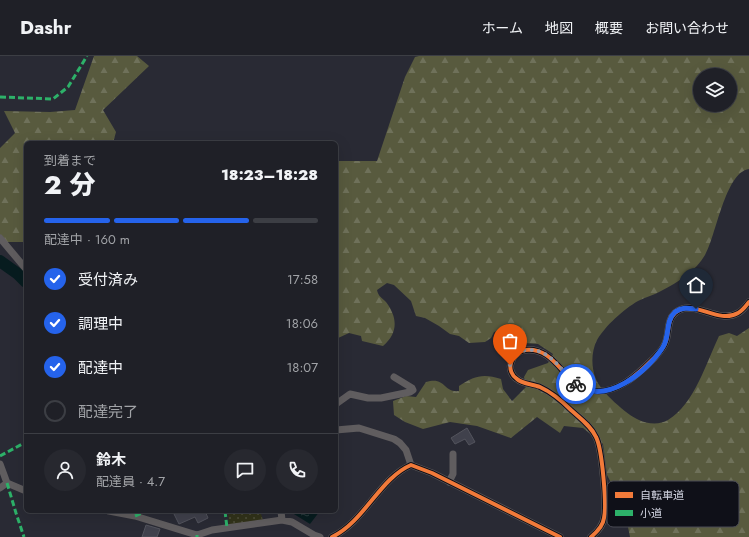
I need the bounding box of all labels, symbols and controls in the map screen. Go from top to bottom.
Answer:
text: Dashr [20,14,71,41]
text: ホーム [481,18,523,38]
text: 地図 [545,18,573,38]
text: 概要 [595,18,623,38]
text: お問い合わせ [645,18,729,38]
map controls [693,68,737,112]
button: layers [693,68,737,112]
text: 到着まで [44,151,96,170]
text: 18:23–18:28 [221,164,318,186]
text: 2 分 [44,166,96,204]
text: 配達中 · 160 m [44,230,130,249]
icon: check [44,268,66,290]
pin [679,268,713,309]
text: 受付済み [78,269,138,291]
text: 17:58 [287,270,318,289]
icon: home [685,274,707,296]
icon: check [44,312,66,334]
text: 調理中 [78,313,123,335]
text: 18:06 [286,314,318,333]
pin [493,324,527,365]
icon: bag [499,330,521,352]
icon: check [44,356,66,378]
text: 配達中 [78,357,123,379]
text: 18:07 [287,358,318,377]
courier [556,364,596,404]
icon: bike [565,373,587,395]
text: 配達完了 [78,401,138,423]
button: person [44,449,86,491]
text: 鈴木 [96,449,126,471]
button: chat [224,449,266,491]
button: phone [276,449,318,491]
text: 配達員 · 4.7 [96,472,165,491]
legend [607,481,739,527]
text: 自転車道 [640,487,684,503]
text: 小道 [640,505,662,521]

